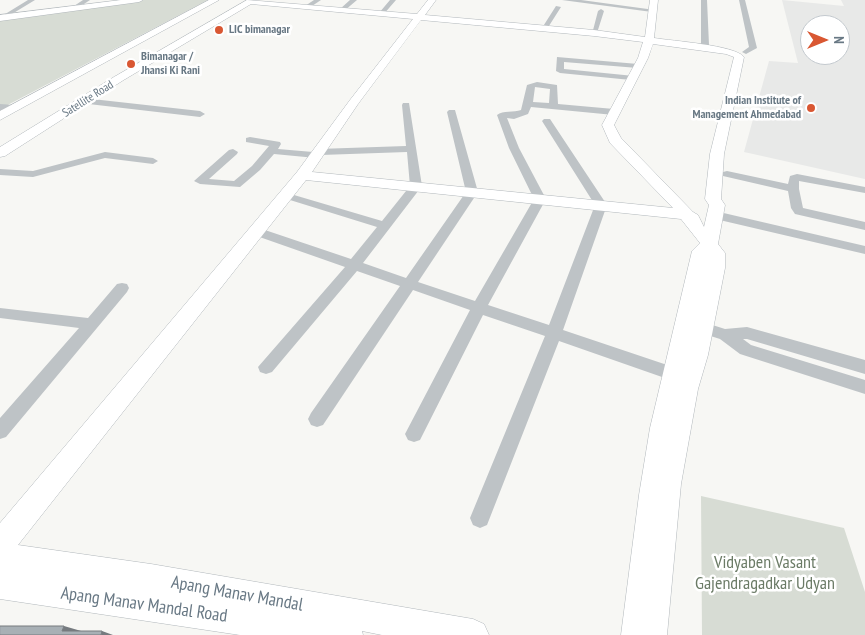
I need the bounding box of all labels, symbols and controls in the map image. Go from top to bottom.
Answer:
north arrow [800,15,850,65]
place label: LIC bimanagar [229,23,290,37]
marker: LIC bimanagar [213,24,225,36]
text: N [830,36,848,44]
place label: Bimanagar / Jhansi Ki Rani [141,50,200,78]
marker: Bimanagar / Jhansi Ki Rani [125,58,137,70]
street label: Satellite Road [60,78,116,120]
place label: Indian Institute of Management Ahmedabad [692,94,801,122]
marker: Indian Institute of Management Ahmedabad [805,102,817,114]
park label: Vidyaben Vasant Gajendragadkar Udyan [695,552,835,594]
street label: Apang Manav Mandal [169,572,305,616]
street label: Apang Manav Mandal Road [59,583,229,627]

